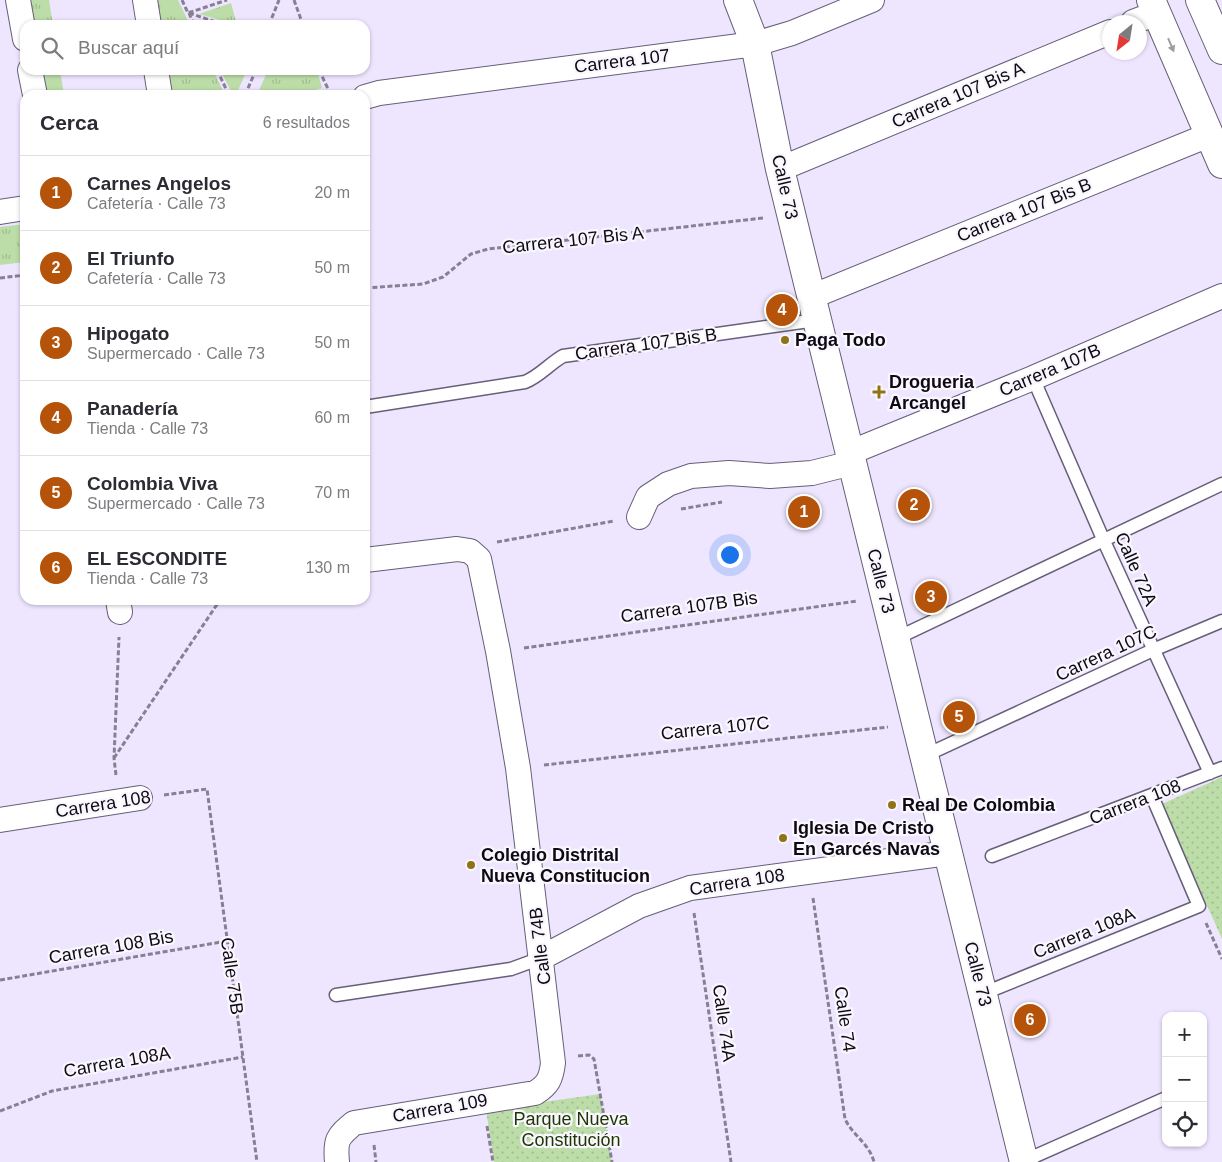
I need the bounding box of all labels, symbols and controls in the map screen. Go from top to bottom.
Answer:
north arrow [1102,15,1147,60]
search box [20,20,370,75]
icon: search [38,34,66,62]
text: Buscar aquí [78,37,179,58]
one-way arrow [1167,38,1175,52]
street label: Carrera 107 [573,45,671,77]
street label: Carrera 107 Bis A [889,58,1027,132]
text: Cerca [40,111,98,134]
text: 6 resultados [263,114,350,131]
street label: Calle 73 [768,153,802,221]
text: Carnes Angelos [87,173,231,194]
street label: Carrera 107 Bis B [954,174,1094,246]
text: 1 [52,184,60,201]
text: 20 m [314,184,350,201]
text: Cafetería · Calle 73 [87,195,226,212]
street label: Carrera 107 Bis A [501,223,645,257]
text: El Triunfo [87,248,175,269]
text: 2 [52,259,60,276]
text: 50 m [314,259,350,276]
text: Cafetería · Calle 73 [87,270,226,287]
pin: 4 [766,291,798,329]
text: Hipogato [87,323,169,344]
street label: Carrera 107 Bis B [574,324,718,364]
place label: Paga Todo [795,330,886,350]
text: 3 [52,334,60,351]
text: 50 m [314,334,350,351]
marker: Paga Todo [779,334,791,346]
street label: Carrera 107B [996,340,1104,400]
text: Supermercado · Calle 73 [87,345,265,362]
place label: Drogueria Arcangel [889,372,975,413]
marker: Drogueria Arcangel [873,386,885,398]
text: Panadería [87,398,178,419]
text: 4 [52,409,60,426]
text: 60 m [314,409,350,426]
text: Tienda · Calle 73 [87,420,208,437]
text: Colombia Viva [87,473,218,494]
text: 5 [52,484,60,501]
text: 70 m [314,484,350,501]
pin: 2 [898,486,930,524]
pin: 1 [788,493,820,531]
text: Supermercado · Calle 73 [87,495,265,512]
street label: Calle 72A [1111,529,1161,609]
your location [717,542,743,568]
street label: Calle 73 [863,547,899,615]
text: EL ESCONDITE [87,548,227,569]
text: 6 [52,559,60,576]
text: 130 m [306,559,350,576]
text: Tienda · Calle 73 [87,570,208,587]
pin: 3 [915,578,947,616]
street label: Carrera 107B Bis [619,587,759,627]
street label: Carrera 107C [1052,621,1160,685]
pin: 5 [943,698,975,736]
street label: Carrera 107C [660,712,770,744]
street label: Carrera 108 [1087,775,1183,829]
street label: Carrera 108 [54,787,152,821]
place label: Real De Colombia [902,795,1056,815]
marker: Real De Colombia [886,799,898,811]
place label: Iglesia De Cristo En Garcés Navas [793,818,940,859]
marker: Iglesia De Cristo En Garcés Navas [777,832,789,844]
place label: Colegio Distrital Nueva Constitucion [481,845,650,886]
marker: Colegio Distrital Nueva Constitucion [465,859,477,871]
street label: Carrera 108 [688,865,786,899]
street label: Carrera 108A [1030,903,1138,963]
street label: Calle 74B [525,906,555,986]
street label: Carrera 108 Bis [47,926,175,968]
street label: Calle 75B [217,936,247,1016]
street label: Calle 73 [960,940,996,1008]
street label: Calle 74A [709,983,739,1063]
street label: Calle 74 [831,985,859,1053]
pin: 6 [1014,1001,1046,1039]
map controls [1162,1012,1207,1147]
button: + [1162,1012,1207,1057]
street label: Carrera 108A [62,1043,172,1081]
button: − [1162,1057,1207,1102]
street label: Carrera 109 [391,1090,489,1126]
button: locate [1162,1102,1207,1147]
park label: Parque Nueva Constitución [513,1109,630,1150]

